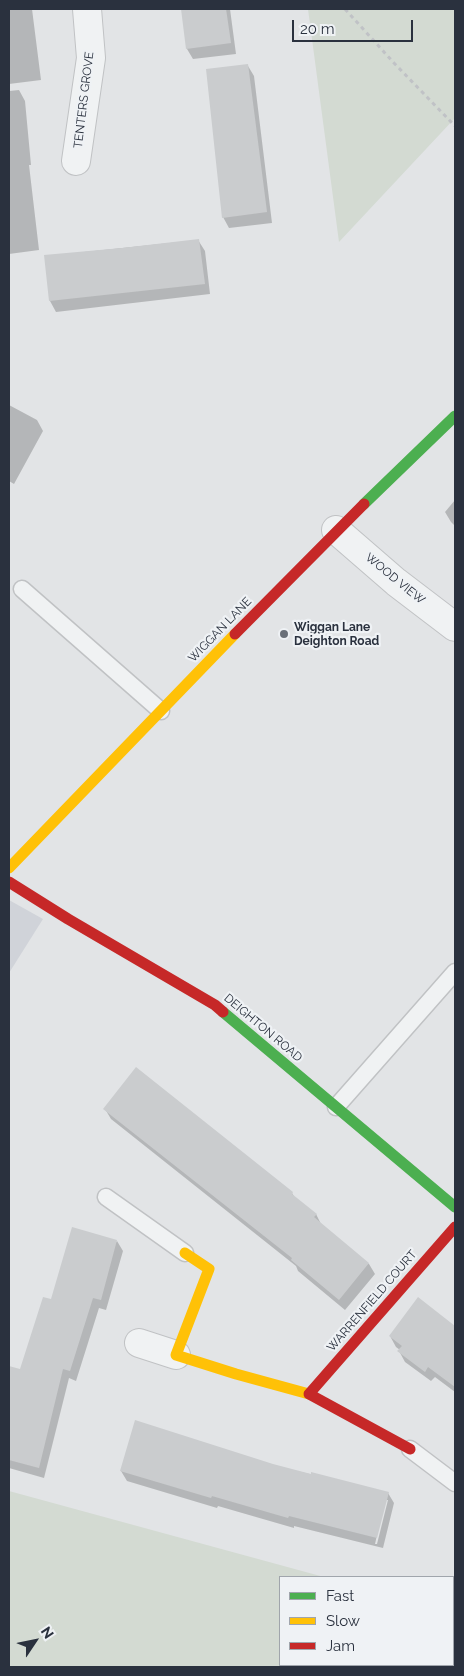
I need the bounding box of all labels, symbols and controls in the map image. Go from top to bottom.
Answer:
scale bar [294,10,415,42]
text: 20 m [300,20,335,38]
street label: TENTERS GROVE [71,51,97,149]
street label: WOOD VIEW [362,550,428,608]
street label: WIGGAN LANE [185,594,255,666]
place label: Wiggan Lane Deighton Road [294,620,379,648]
marker: Wiggan Lane Deighton Road [278,628,290,640]
street label: DEIGHTON ROAD [221,991,305,1065]
street label: WARRENFIELD COURT [324,1247,420,1355]
legend [279,1576,454,1666]
text: Fast [326,1587,354,1605]
text: Slow [326,1612,360,1630]
north arrow [10,1616,60,1666]
text: N [38,1624,57,1642]
text: Jam [326,1637,355,1655]

